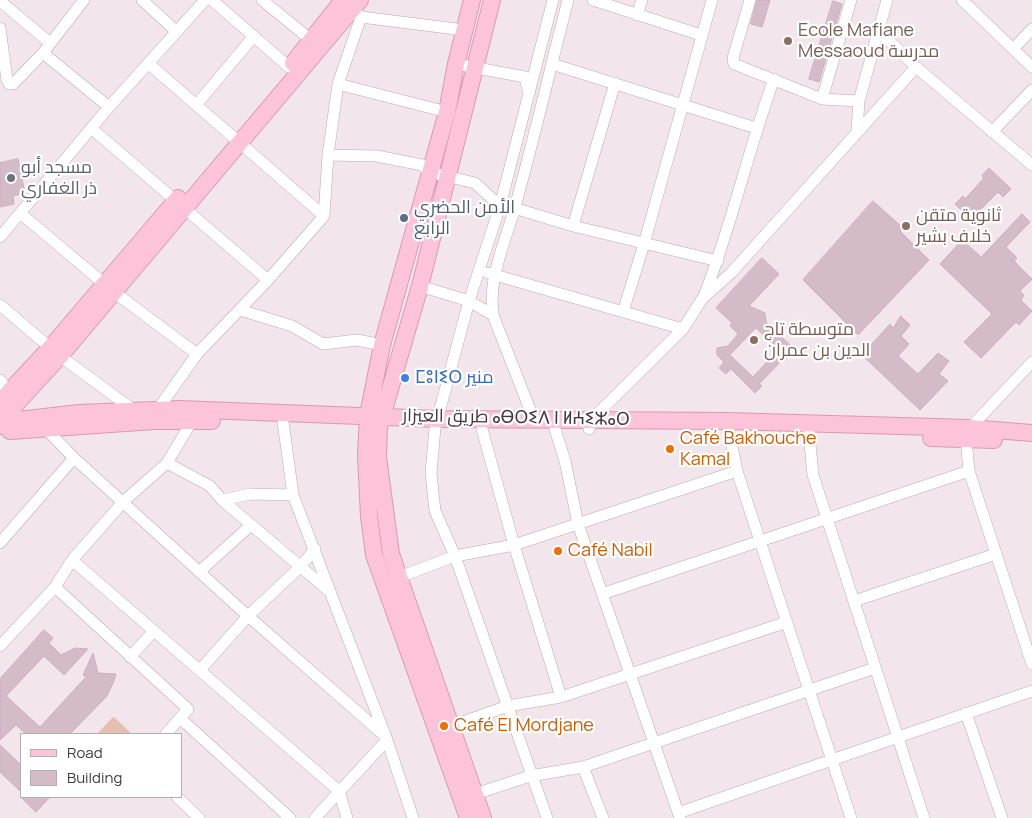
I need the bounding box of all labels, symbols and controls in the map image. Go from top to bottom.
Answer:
place label: Ecole Mafiane Messaoud مدرسة [798,20,939,62]
marker: Ecole Mafiane Messaoud مدرسة [782,35,794,47]
place label: مسجد أبو ذر الغفاري [21,157,97,200]
marker: مسجد أبو ذر الغفاري [5,172,17,184]
place label: الأمن الحضري الرابع [414,197,515,240]
place label: ثانوية متقن خلاف بشير [916,205,1001,248]
marker: الأمن الحضري الرابع [398,212,410,224]
marker: ثانوية متقن خلاف بشير [900,220,912,232]
place label: متوسطة تاج الدين بن عمران [764,319,870,362]
marker: متوسطة تاج الدين بن عمران [748,334,760,346]
place label: ⵎⵓⵏⵉⵔ منير [415,367,493,389]
marker: ⵎⵓⵏⵉⵔ منير [399,372,411,384]
street label: طريق العيزار ⴰⴱⵔⵉⴷ ⵏ ⵍⵄⵉⵣⴰⵔ [402,405,630,431]
place label: Café Bakhouche Kamal [680,428,817,470]
marker: Café Bakhouche Kamal [664,443,676,455]
place label: Café Nabil [568,540,653,562]
marker: Café Nabil [552,545,564,557]
place label: Café El Mordjane [454,715,594,737]
marker: Café El Mordjane [438,720,450,732]
legend [20,733,182,798]
text: Road [67,742,103,763]
text: Building [67,767,122,788]

